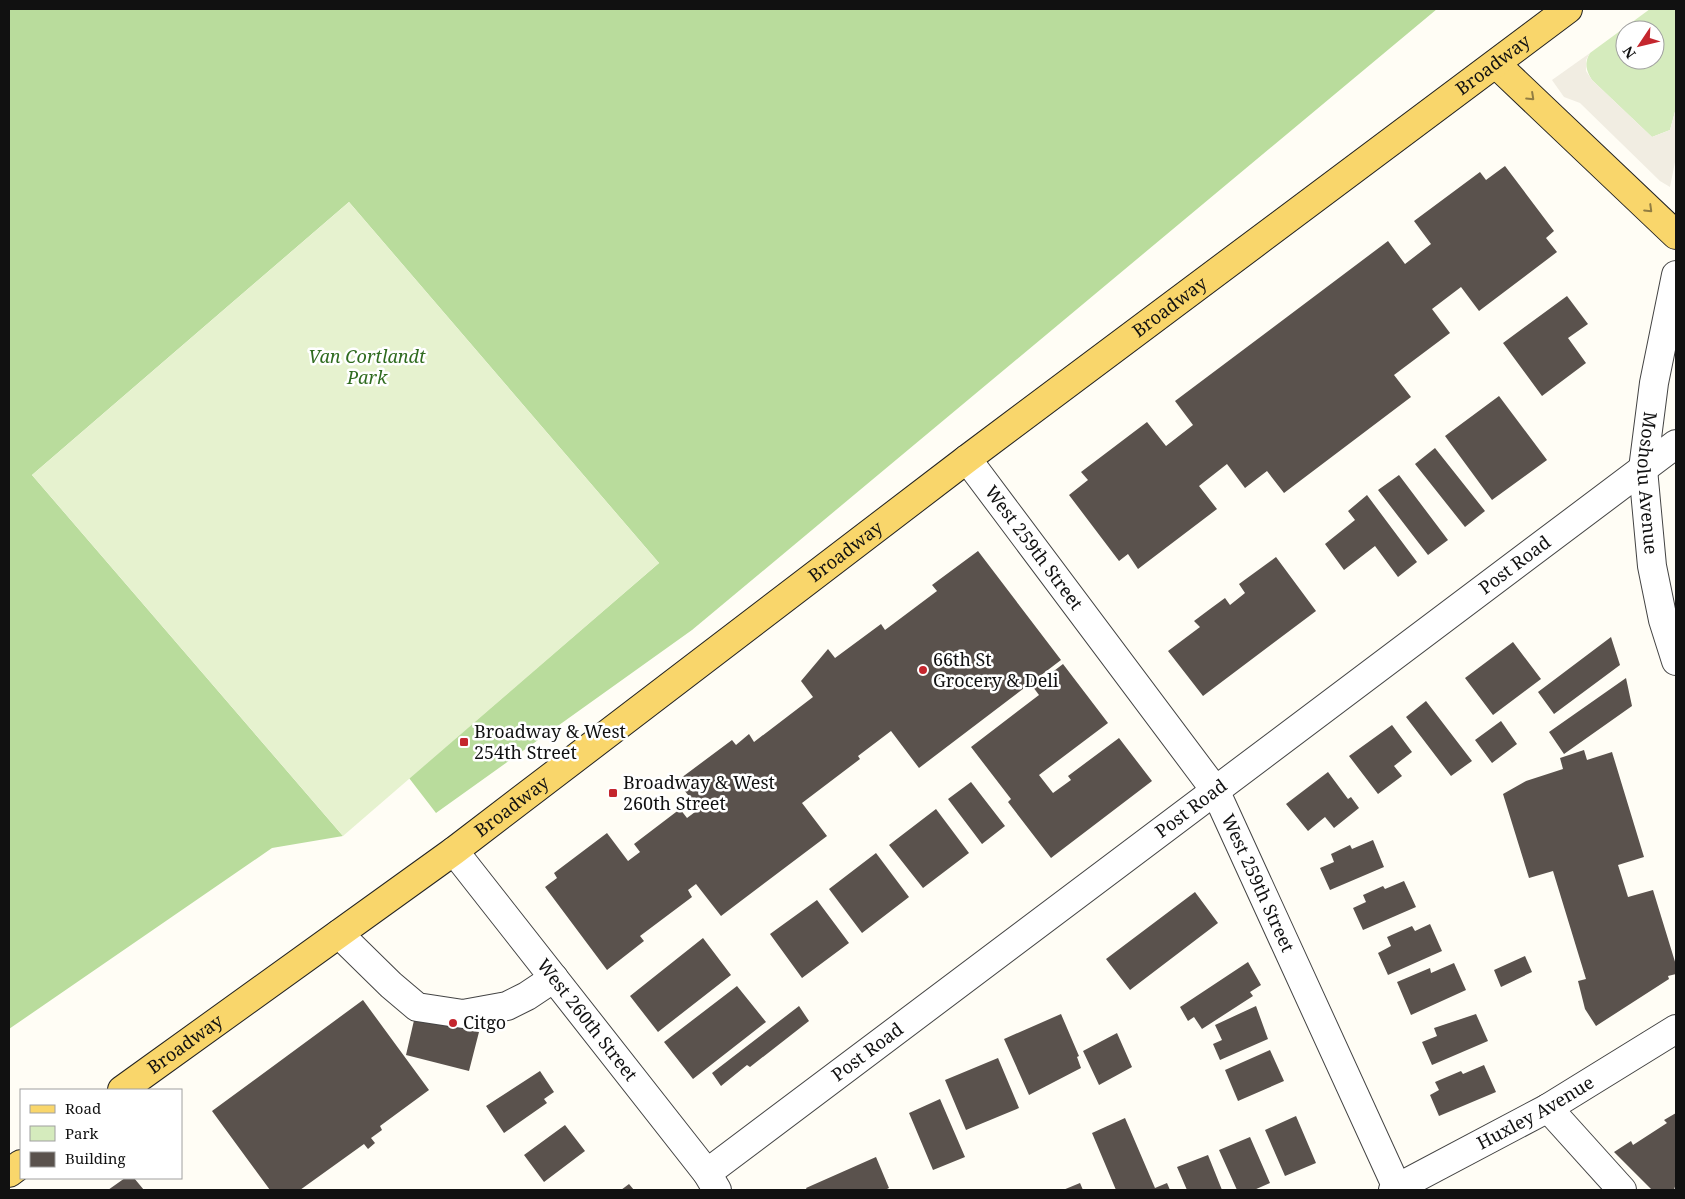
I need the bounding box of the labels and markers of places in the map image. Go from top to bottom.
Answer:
place label: 66th St Grocery & Deli [933,647,1059,692]
marker: 66th St Grocery & Deli [917,664,929,676]
place label: Broadway & West 254th Street [474,719,626,764]
marker: Broadway & West 254th Street [458,736,470,748]
place label: Broadway & West 260th Street [623,770,775,815]
marker: Broadway & West 260th Street [607,787,619,799]
place label: Citgo [463,1010,506,1034]
marker: Citgo [447,1017,459,1029]

